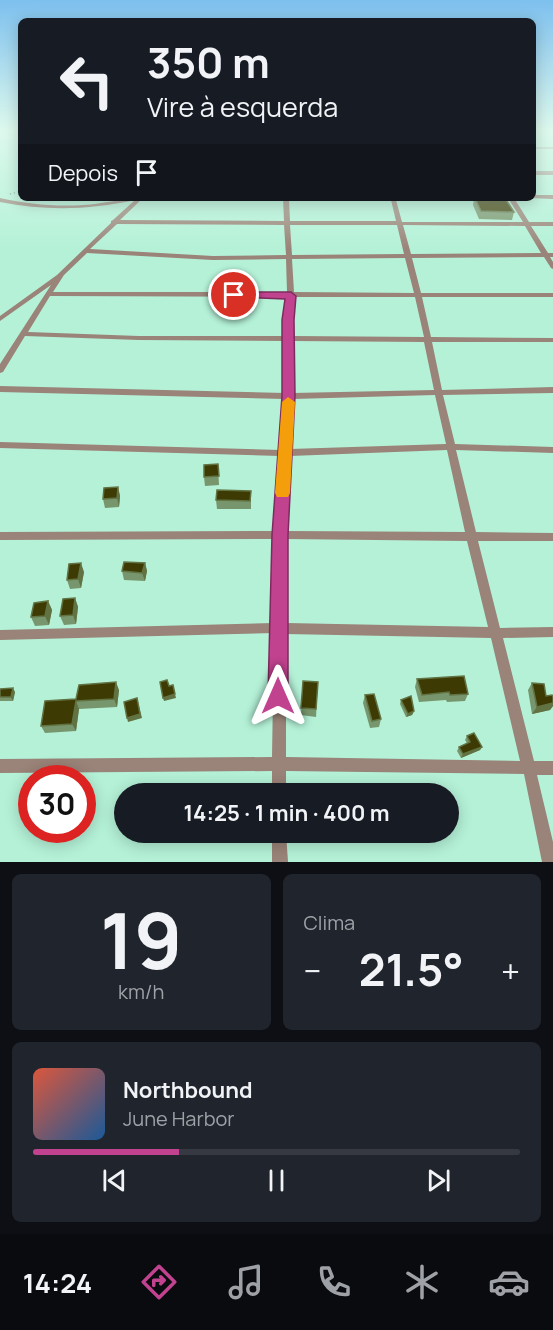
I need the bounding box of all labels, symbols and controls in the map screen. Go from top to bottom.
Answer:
text: 350 m [147,33,270,91]
icon: left [48,42,126,120]
text: Vire à esquerda [147,88,338,125]
icon: arrive [130,156,163,189]
text: Depois [48,158,118,188]
pin [208,269,259,320]
icon: arrive [217,278,250,311]
position arrow [246,664,310,728]
speed limit sign: 30 [18,765,96,843]
text: 14:25 · 1 min · 400 m [183,798,390,828]
text: 19 [100,886,183,992]
text: Clima [304,909,355,936]
text: 21.5° [359,938,464,1000]
text: − [304,948,321,993]
text: + [501,948,520,993]
text: km/h [118,978,165,1005]
text: Northbound [123,1075,253,1105]
text: June Harbor [123,1105,235,1132]
icon: previous [98,1164,131,1197]
icon: pause [260,1164,293,1197]
icon: next [422,1164,455,1197]
icon: directions [138,1261,180,1303]
icon: music [225,1261,267,1303]
icon: phone [313,1261,355,1303]
icon: climate [401,1261,443,1303]
icon: car [488,1261,530,1303]
text: 14:24 [23,1264,92,1301]

